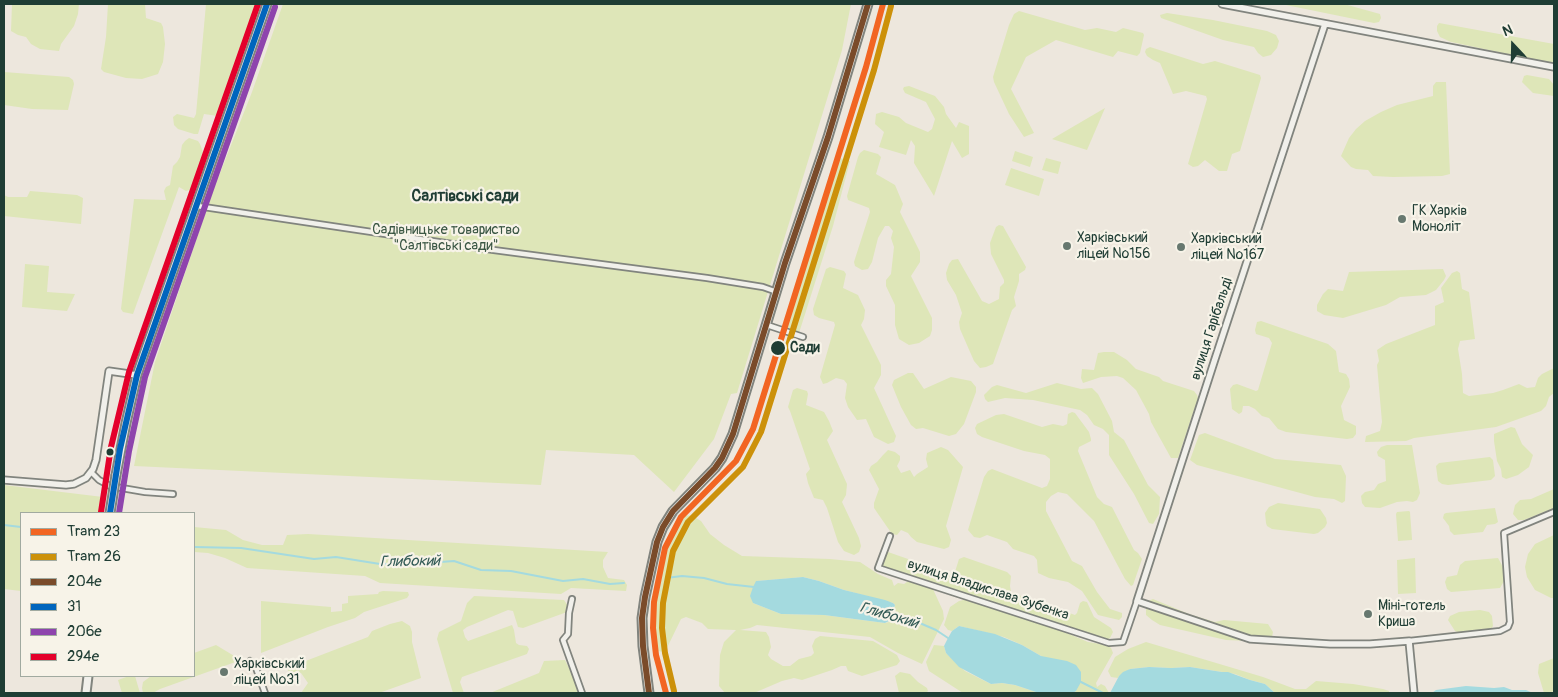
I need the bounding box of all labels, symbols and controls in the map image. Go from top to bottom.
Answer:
north arrow [1488,20,1538,70]
text: N [1500,21,1515,40]
district label: Салтівські сади [412,187,518,207]
place label: ГК Харків Моноліт [1412,203,1467,236]
marker: ГК Харків Моноліт [1396,213,1408,225]
park label: Садівницьке товариство "Салтівські сади" [372,222,520,254]
place label: Харківський ліцей №156 [1077,230,1150,262]
place label: Харківський ліцей №167 [1191,231,1264,264]
marker: Харківський ліцей №156 [1061,240,1073,252]
marker: Харківський ліцей №167 [1175,241,1187,253]
street label: вулиця Гарібальді [1188,276,1236,382]
marker: Сади [769,339,787,357]
place label: Сади [790,340,820,356]
unlabelled marker [105,447,115,457]
legend [20,512,195,677]
text: Tram 23 [67,522,120,541]
text: Tram 26 [67,547,121,566]
water label: Глибокий [380,552,440,572]
street label: вулиця Владислава Зубенка [905,556,1071,624]
text: 204е [67,572,102,591]
text: 31 [67,597,81,616]
place label: Міні-готель Криша [1378,598,1446,630]
water label: Глибокий [858,599,920,633]
marker: Міні-готель Криша [1362,608,1374,620]
text: 206е [67,622,102,641]
text: 294е [67,647,99,666]
place label: Харківський ліцей №31 [234,656,305,689]
marker: Харківський ліцей №31 [218,666,230,678]

